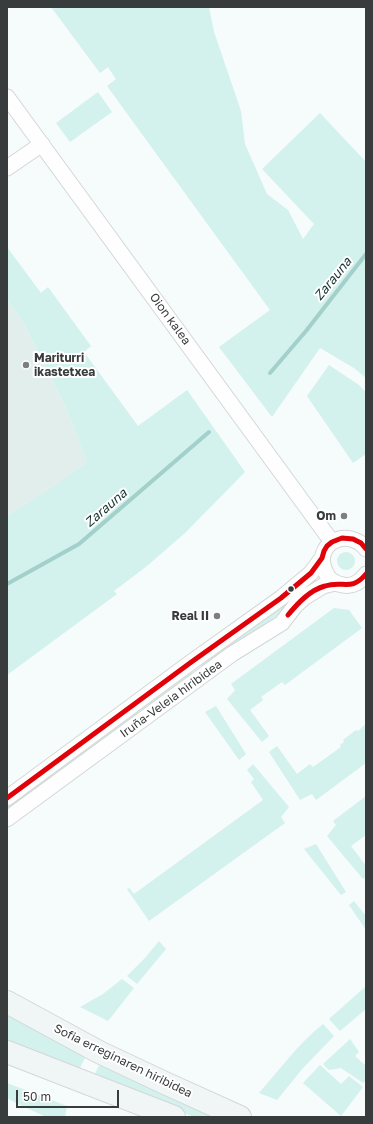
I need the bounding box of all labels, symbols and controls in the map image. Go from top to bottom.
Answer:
water label: Zarauna [311,254,355,304]
street label: Oion kalea [146,290,194,348]
place label: Mariturri ikastetxea [34,351,95,379]
marker: Mariturri ikastetxea [21,360,31,370]
water label: Zarauna [82,486,130,530]
place label: Om [316,509,336,523]
marker: Om [339,511,349,521]
unlabelled marker [286,584,296,594]
place label: Real II [172,609,209,623]
marker: Real II [212,611,222,621]
street label: Iruña-Veleia hiribidea [117,657,225,741]
street label: Sofia erreginaren hiribidea [51,1021,195,1101]
scale bar [18,1082,121,1108]
text: 50 m [23,1089,51,1104]

